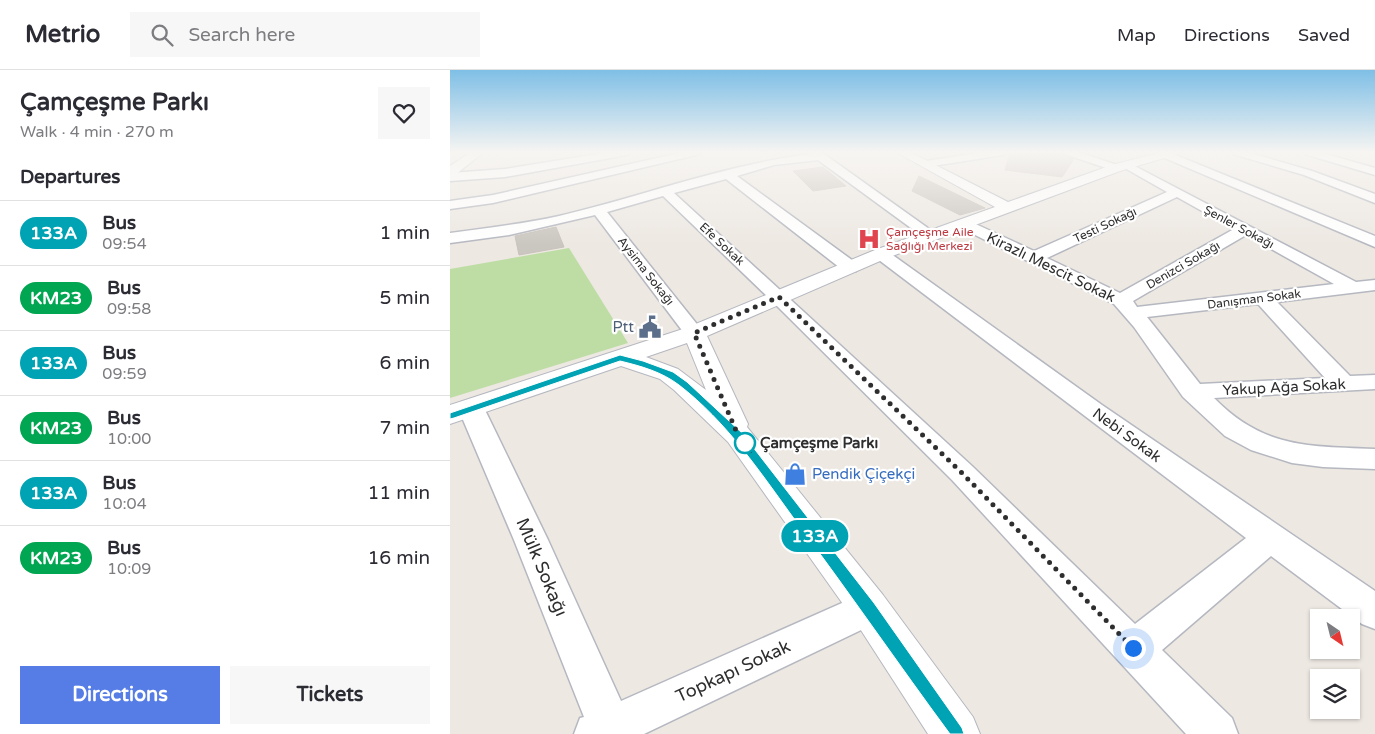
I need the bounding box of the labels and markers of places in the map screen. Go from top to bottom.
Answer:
place label: Çamçeşme Aile Sağlığı Merkezi [886,225,974,253]
hospital icon: Çamçeşme Aile Sağlığı Merkezi [856,226,882,252]
public building icon: Ptt [637,314,663,340]
place label: Ptt [612,318,634,336]
marker: Çamçeşme Parkı [734,432,756,454]
place label: Çamçeşme Parkı [760,434,878,453]
shop icon: Pendik Çiçekçi [782,461,808,487]
place label: Pendik Çiçekçi [812,465,915,483]

